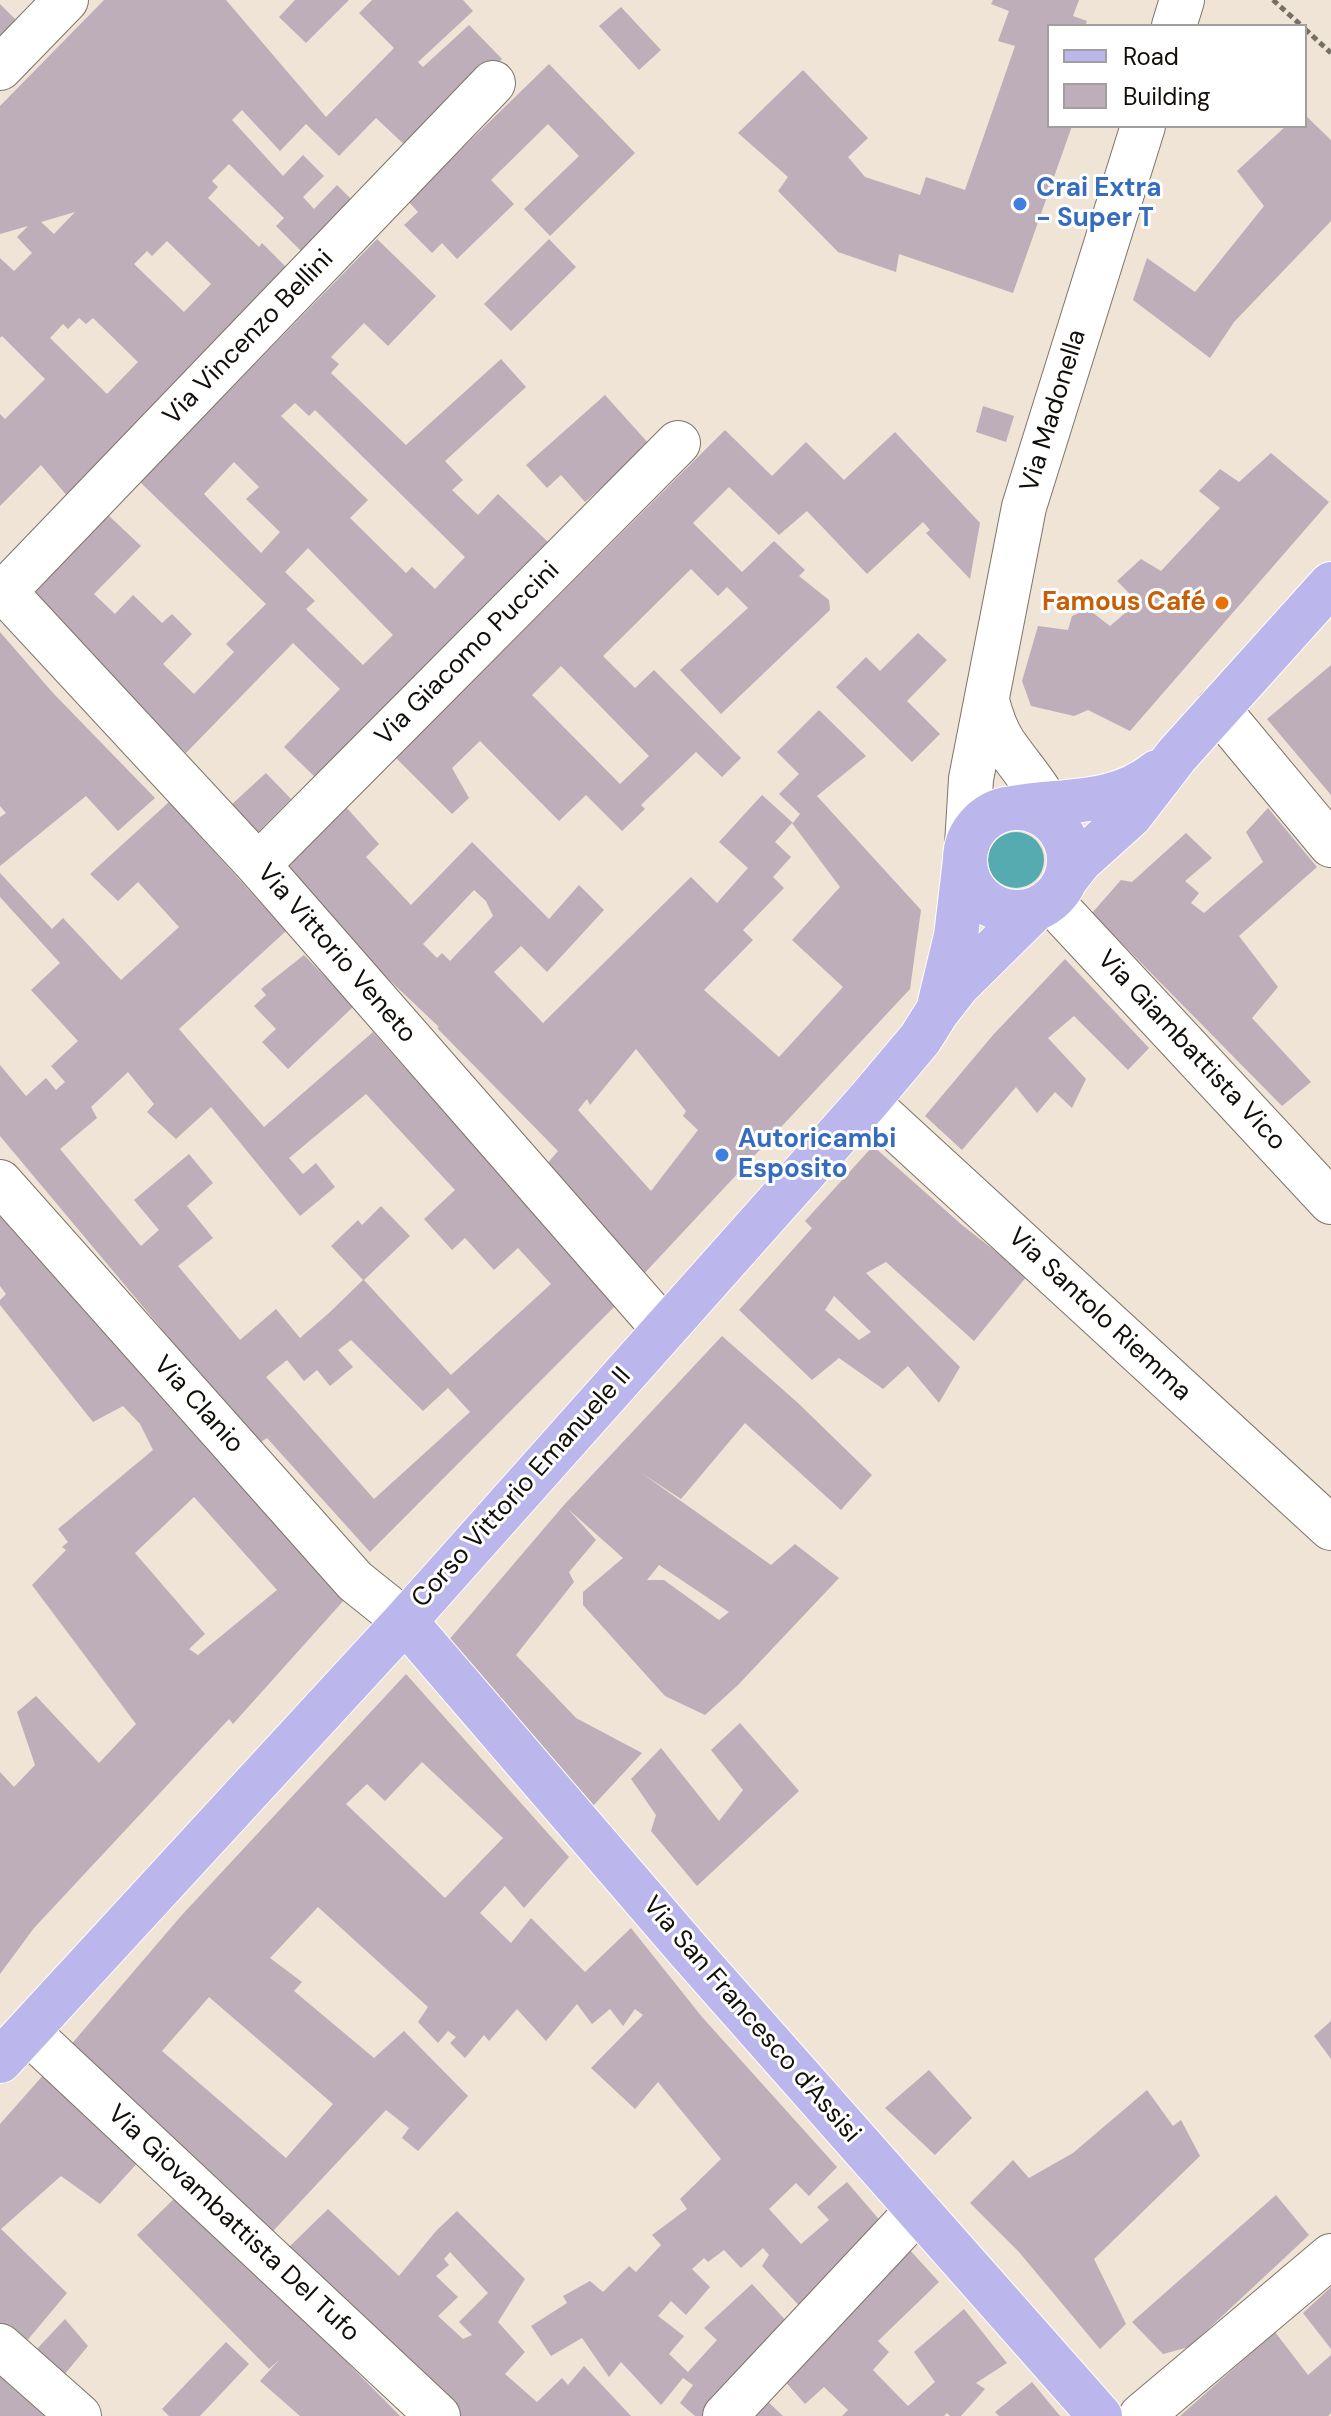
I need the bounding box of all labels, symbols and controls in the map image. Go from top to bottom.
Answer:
legend [1047,24,1307,128]
text: Road [1123,41,1179,72]
text: Building [1123,81,1210,112]
place label: Crai Extra - Super T [1036,173,1161,234]
marker: Crai Extra - Super T [1011,195,1029,213]
street label: Via Vincenzo Bellini [157,244,341,432]
street label: Via Madonella [1015,326,1093,496]
street label: Via Giacomo Puccini [369,555,567,753]
place label: Famous Café [1042,587,1206,619]
marker: Famous Café [1213,594,1231,612]
street label: Via Vittorio Veneto [250,858,422,1050]
street label: Via Giambattista Vico [1090,944,1292,1158]
place label: Autoricambi Esposito [738,1124,896,1186]
marker: Autoricambi Esposito [713,1146,731,1164]
street label: Via Santolo Riemma [1001,1222,1197,1408]
street label: Via Clanio [146,1350,250,1460]
street label: Corso Vittorio Emanuele II [406,1361,638,1615]
street label: Via San Francesco d'Assisi [636,1891,866,2149]
street label: Via Giovambattista Del Tufo [100,2099,366,2349]

